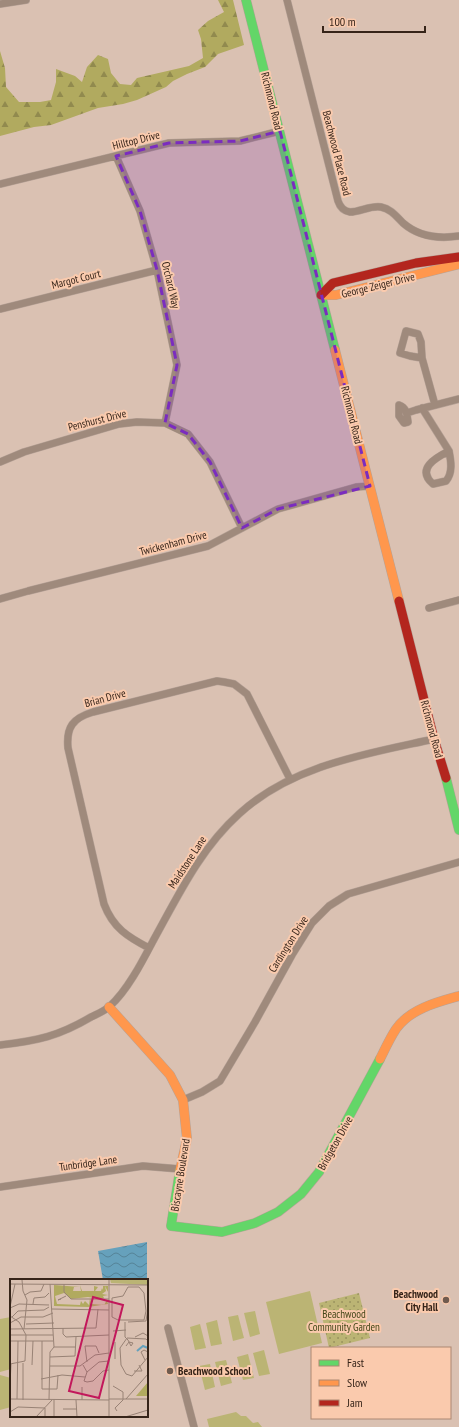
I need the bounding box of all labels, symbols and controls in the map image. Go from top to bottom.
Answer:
scale bar [323,8,425,34]
text: 100 m [329,14,356,29]
street label: Richmond Road [258,71,286,132]
street label: Beachwood Place Road [320,109,354,197]
street label: Hilltop Drive [111,127,162,153]
street label: Orchard Way [159,260,183,311]
street label: Margot Court [50,266,102,292]
street label: George Zeiger Drive [340,269,417,301]
street label: Richmond Road [338,385,366,446]
street label: Penshurst Drive [66,406,128,434]
street label: Twickenham Drive [138,527,208,559]
street label: Brian Drive [83,686,128,710]
street label: Richmond Road [418,699,446,760]
street label: Maidstone Lane [165,833,209,891]
street label: Cardington Drive [265,913,311,975]
street label: Bridgeton Drive [314,1113,356,1172]
street label: Biscayne Boulevard [167,1137,193,1212]
street label: Tunbridge Lane [58,1152,118,1174]
inset map [10,1279,148,1417]
place label: Beachwood City Hall [393,1287,438,1314]
marker: Beachwood City Hall [441,1295,451,1305]
park label: Beachwood Community Garden [308,1307,380,1334]
legend [311,1347,451,1419]
text: Fast [347,1355,365,1370]
place label: Beachwood School [178,1364,251,1378]
marker: Beachwood School [165,1366,175,1376]
text: Slow [347,1375,368,1390]
text: Jam [346,1395,363,1410]

